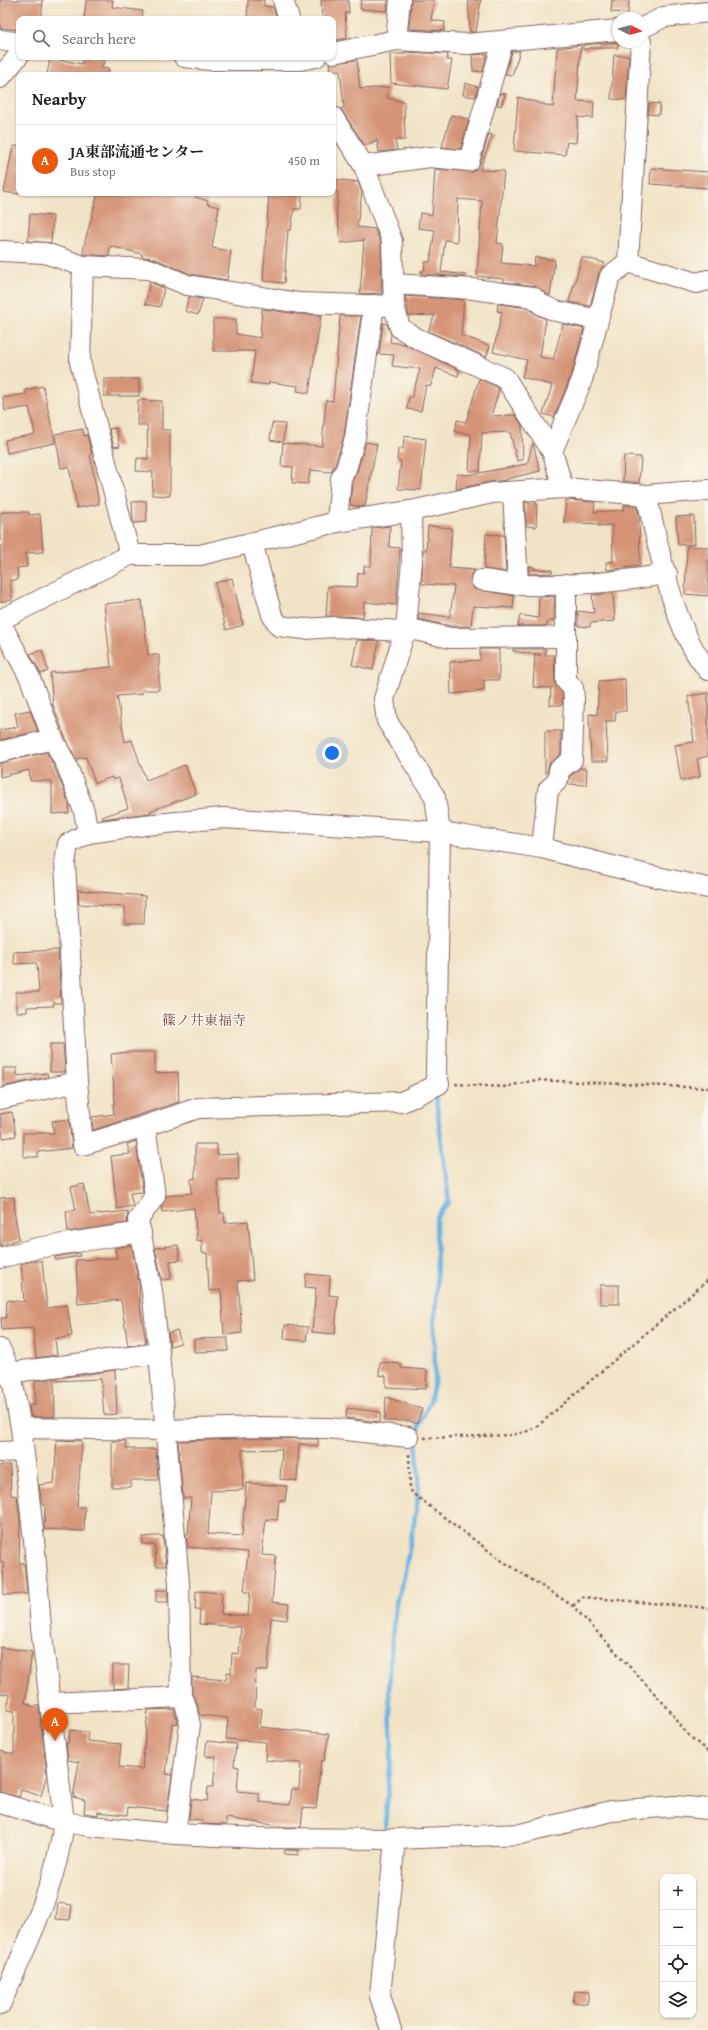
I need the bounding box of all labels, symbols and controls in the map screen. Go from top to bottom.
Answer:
north arrow [612,12,648,48]
search box [16,16,336,60]
icon: search [30,27,52,49]
text: Search here [62,28,136,49]
text: Nearby [32,86,86,111]
text: JA東部流通センター [70,141,204,162]
text: A [41,151,49,170]
text: 450 m [288,151,320,170]
text: Bus stop [70,162,116,181]
your location [322,743,342,763]
district label: 篠ノ井東福寺 [162,1010,246,1030]
pin: A [42,1708,68,1741]
map controls [660,1874,696,2018]
button: + [660,1874,696,1910]
button: − [660,1910,696,1946]
button: locate [660,1946,696,1982]
button: layers [660,1982,696,2018]

